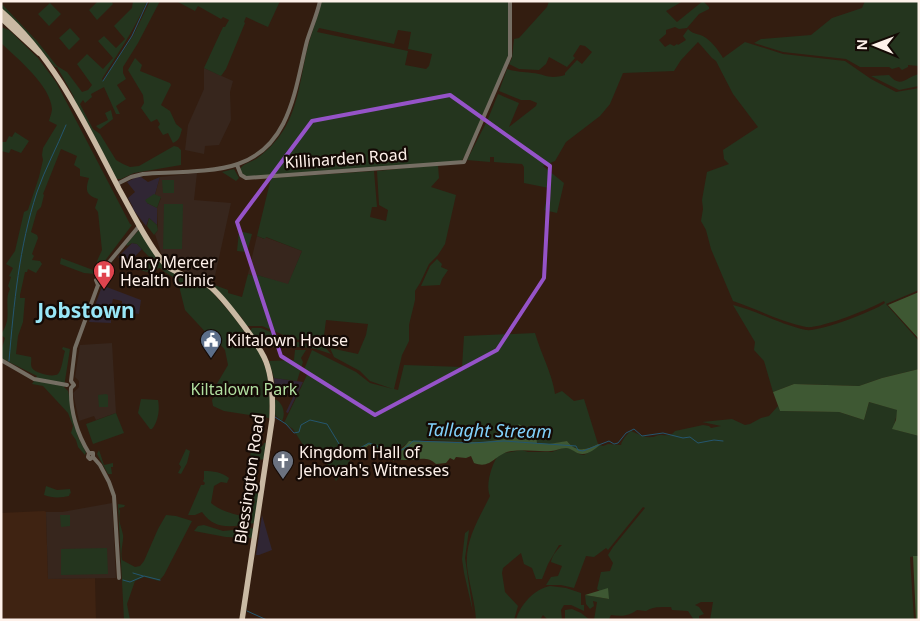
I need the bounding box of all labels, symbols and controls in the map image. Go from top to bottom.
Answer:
north arrow [850,20,900,70]
text: N [852,39,871,51]
street label: Killinarden Road [284,143,408,173]
place label: Mary Mercer Health Clinic [120,251,216,291]
hospital icon: Mary Mercer Health Clinic [92,259,116,290]
district label: Jobstown [35,296,135,324]
public building icon: Kiltalown House [199,328,223,359]
place label: Kiltalown House [227,329,348,351]
park label: Kiltalown Park [191,378,298,400]
street label: Blessington Road [229,413,269,545]
water label: Tallaght Stream [426,417,552,443]
place label: Kingdom Hall of Jehovah's Witnesses [297,441,449,481]
church icon: Kingdom Hall of Jehovah's Witnesses [271,449,295,480]

